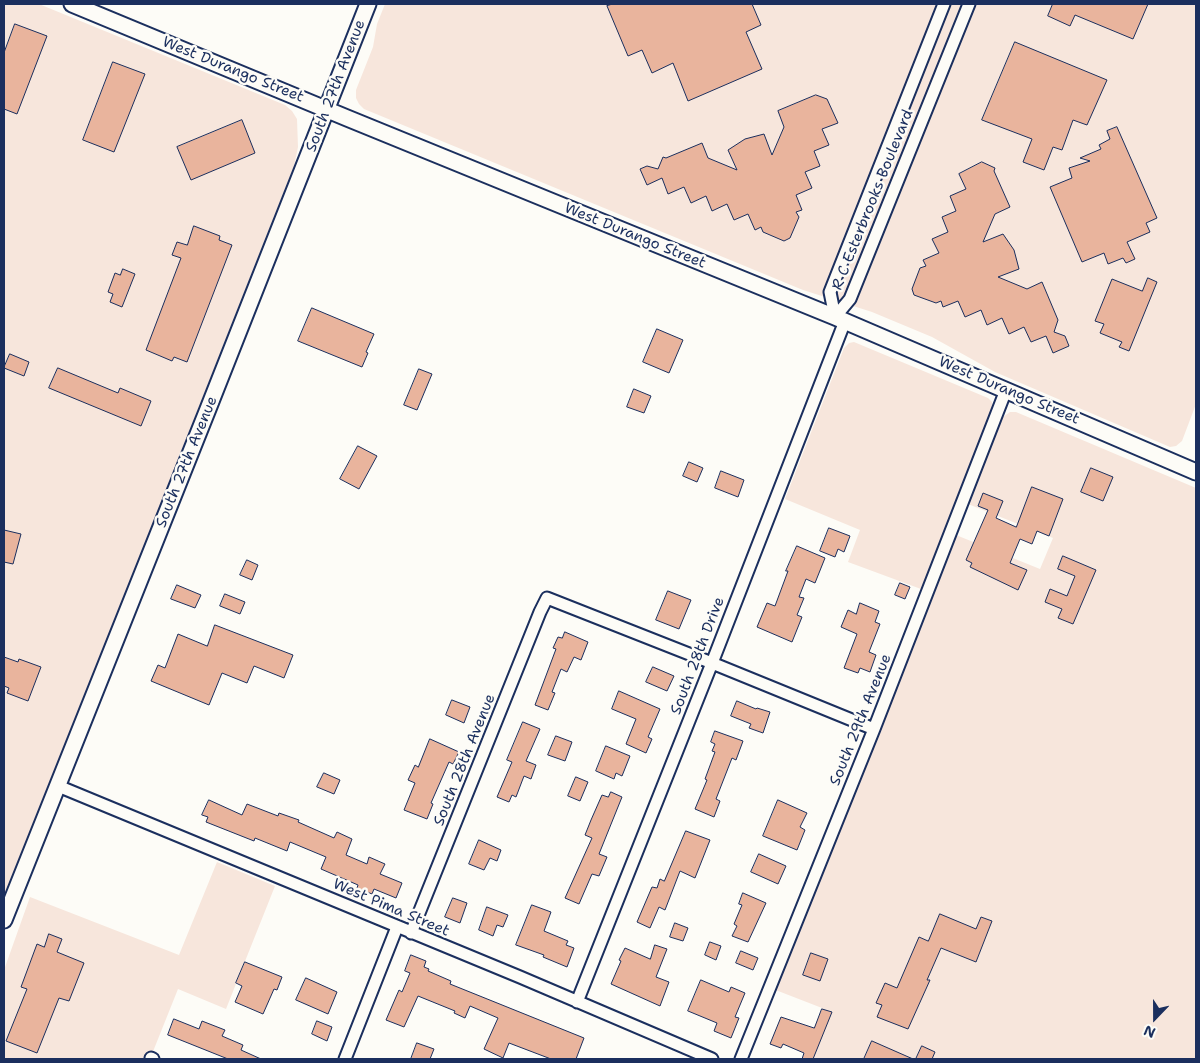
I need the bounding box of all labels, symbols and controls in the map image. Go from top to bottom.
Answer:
street label: South 27th Avenue [303,17,369,155]
street label: West Durango Street [160,33,306,107]
street label: R C Esterbrooks Boulevard [828,107,918,293]
street label: West Durango Street [562,199,708,273]
street label: West Durango Street [936,353,1082,429]
street label: South 27th Avenue [152,394,222,530]
street label: South 28th Drive [667,595,729,717]
street label: South 29th Avenue [826,652,896,788]
street label: South 28th Avenue [430,691,500,829]
street label: West Pima Street [330,875,452,941]
north arrow [1130,993,1180,1043]
text: N [1141,1021,1158,1042]

